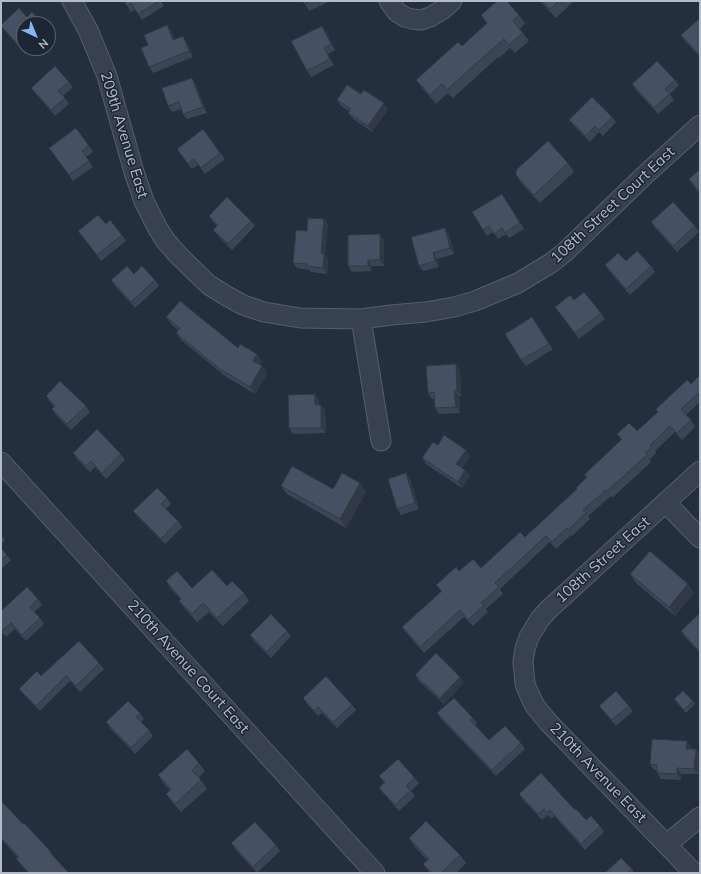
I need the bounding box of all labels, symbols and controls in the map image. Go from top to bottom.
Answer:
north arrow [16,16,56,56]
text: N [36,36,51,52]
street label: 209th Avenue East [96,70,152,200]
street label: 108th Street Court East [547,143,679,267]
street label: 108th Street East [552,513,654,607]
street label: 210th Avenue Court East [123,597,253,737]
street label: 210th Avenue East [546,719,650,827]

